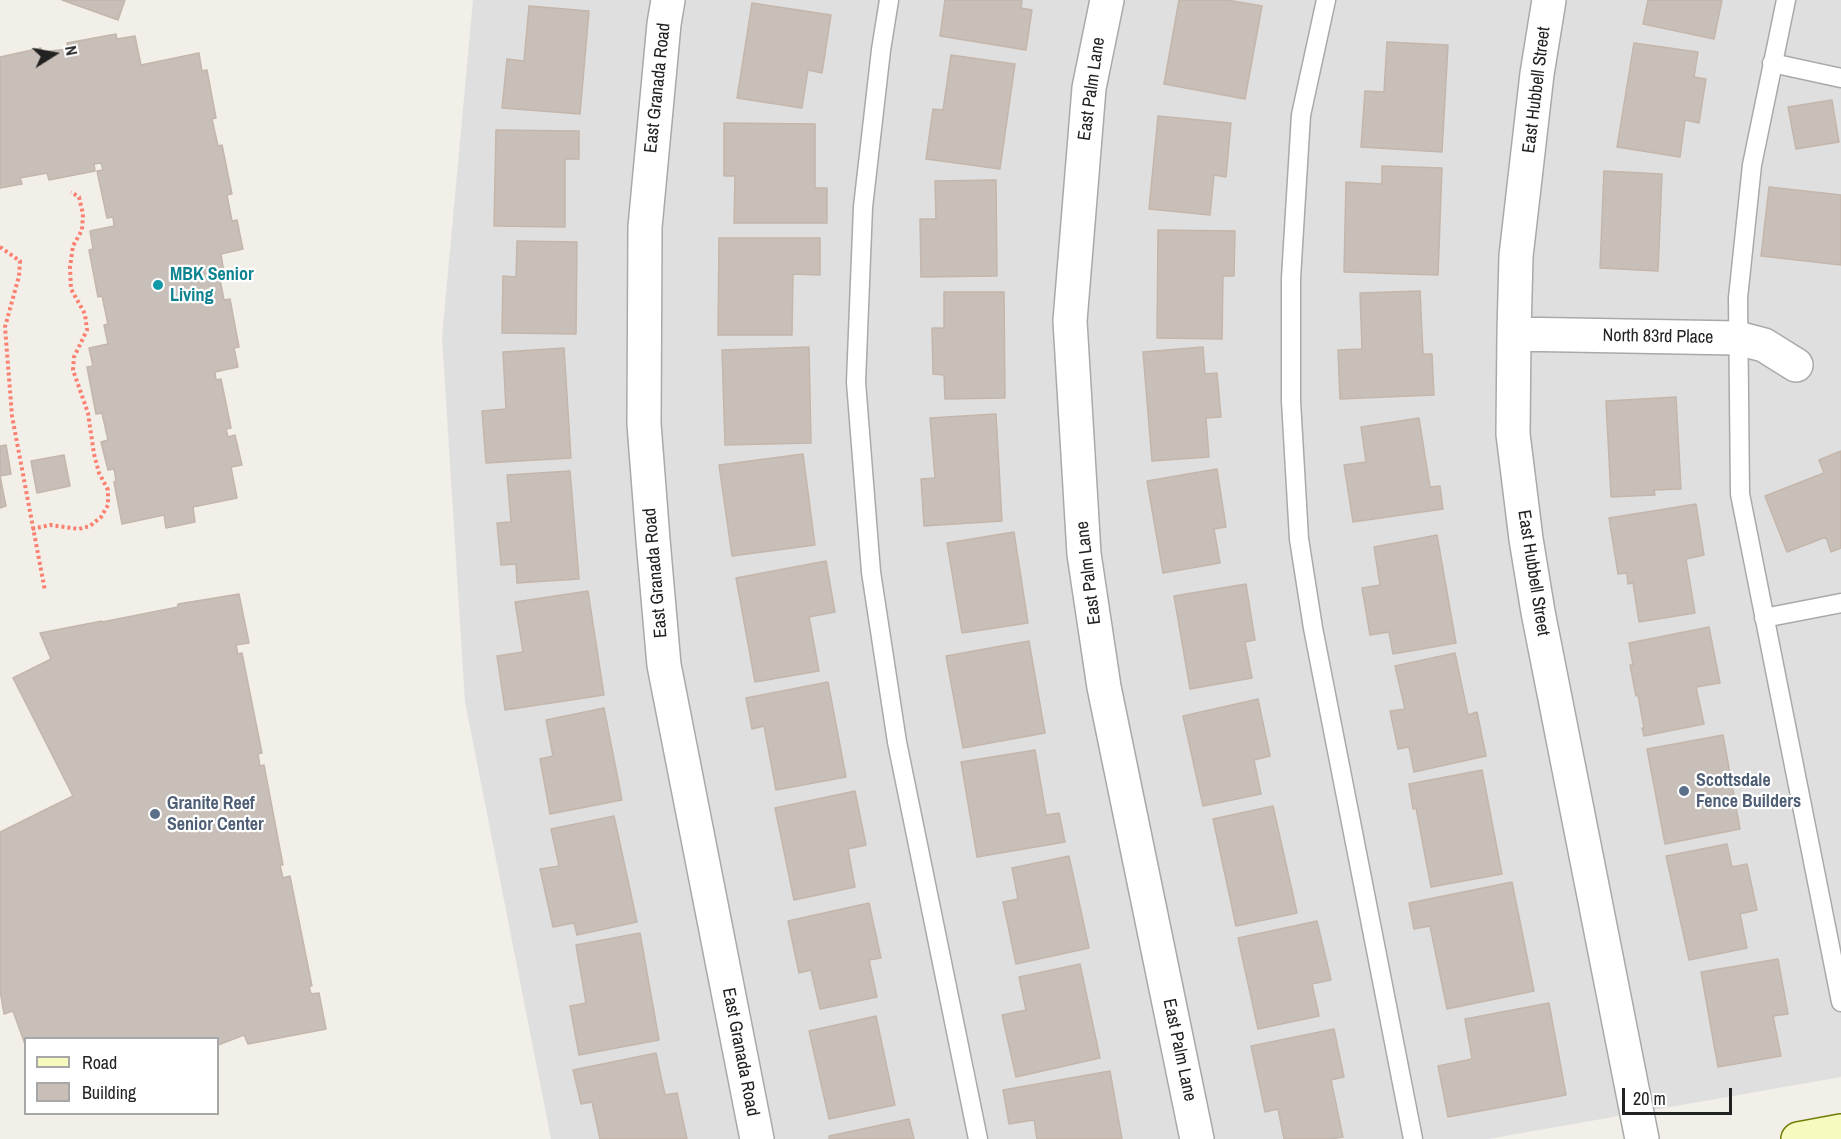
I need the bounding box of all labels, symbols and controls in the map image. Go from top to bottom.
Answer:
street label: East Granada Road [640,22,676,154]
north arrow [24,24,84,84]
street label: East Hubbell Street [1519,26,1555,154]
street label: East Palm Lane [1074,36,1110,142]
text: N [60,44,83,57]
place label: MBK Senior Living [170,264,254,306]
marker: MBK Senior Living [151,278,165,292]
street label: North 83rd Place [1602,325,1714,349]
street label: East Granada Road [640,507,672,639]
street label: East Hubbell Street [1512,509,1554,637]
street label: East Palm Lane [1072,520,1106,626]
place label: Scottsdale Fence Builders [1696,770,1801,812]
marker: Scottsdale Fence Builders [1677,784,1691,798]
place label: Granite Reef Senior Center [167,793,264,836]
marker: Granite Reef Senior Center [148,807,162,821]
street label: East Granada Road [717,986,763,1118]
street label: East Palm Lane [1158,997,1200,1103]
legend [24,1037,219,1115]
text: Road [82,1050,117,1075]
scale bar [1625,1076,1734,1114]
text: Building [82,1080,136,1105]
text: 20 m [1633,1086,1666,1111]

